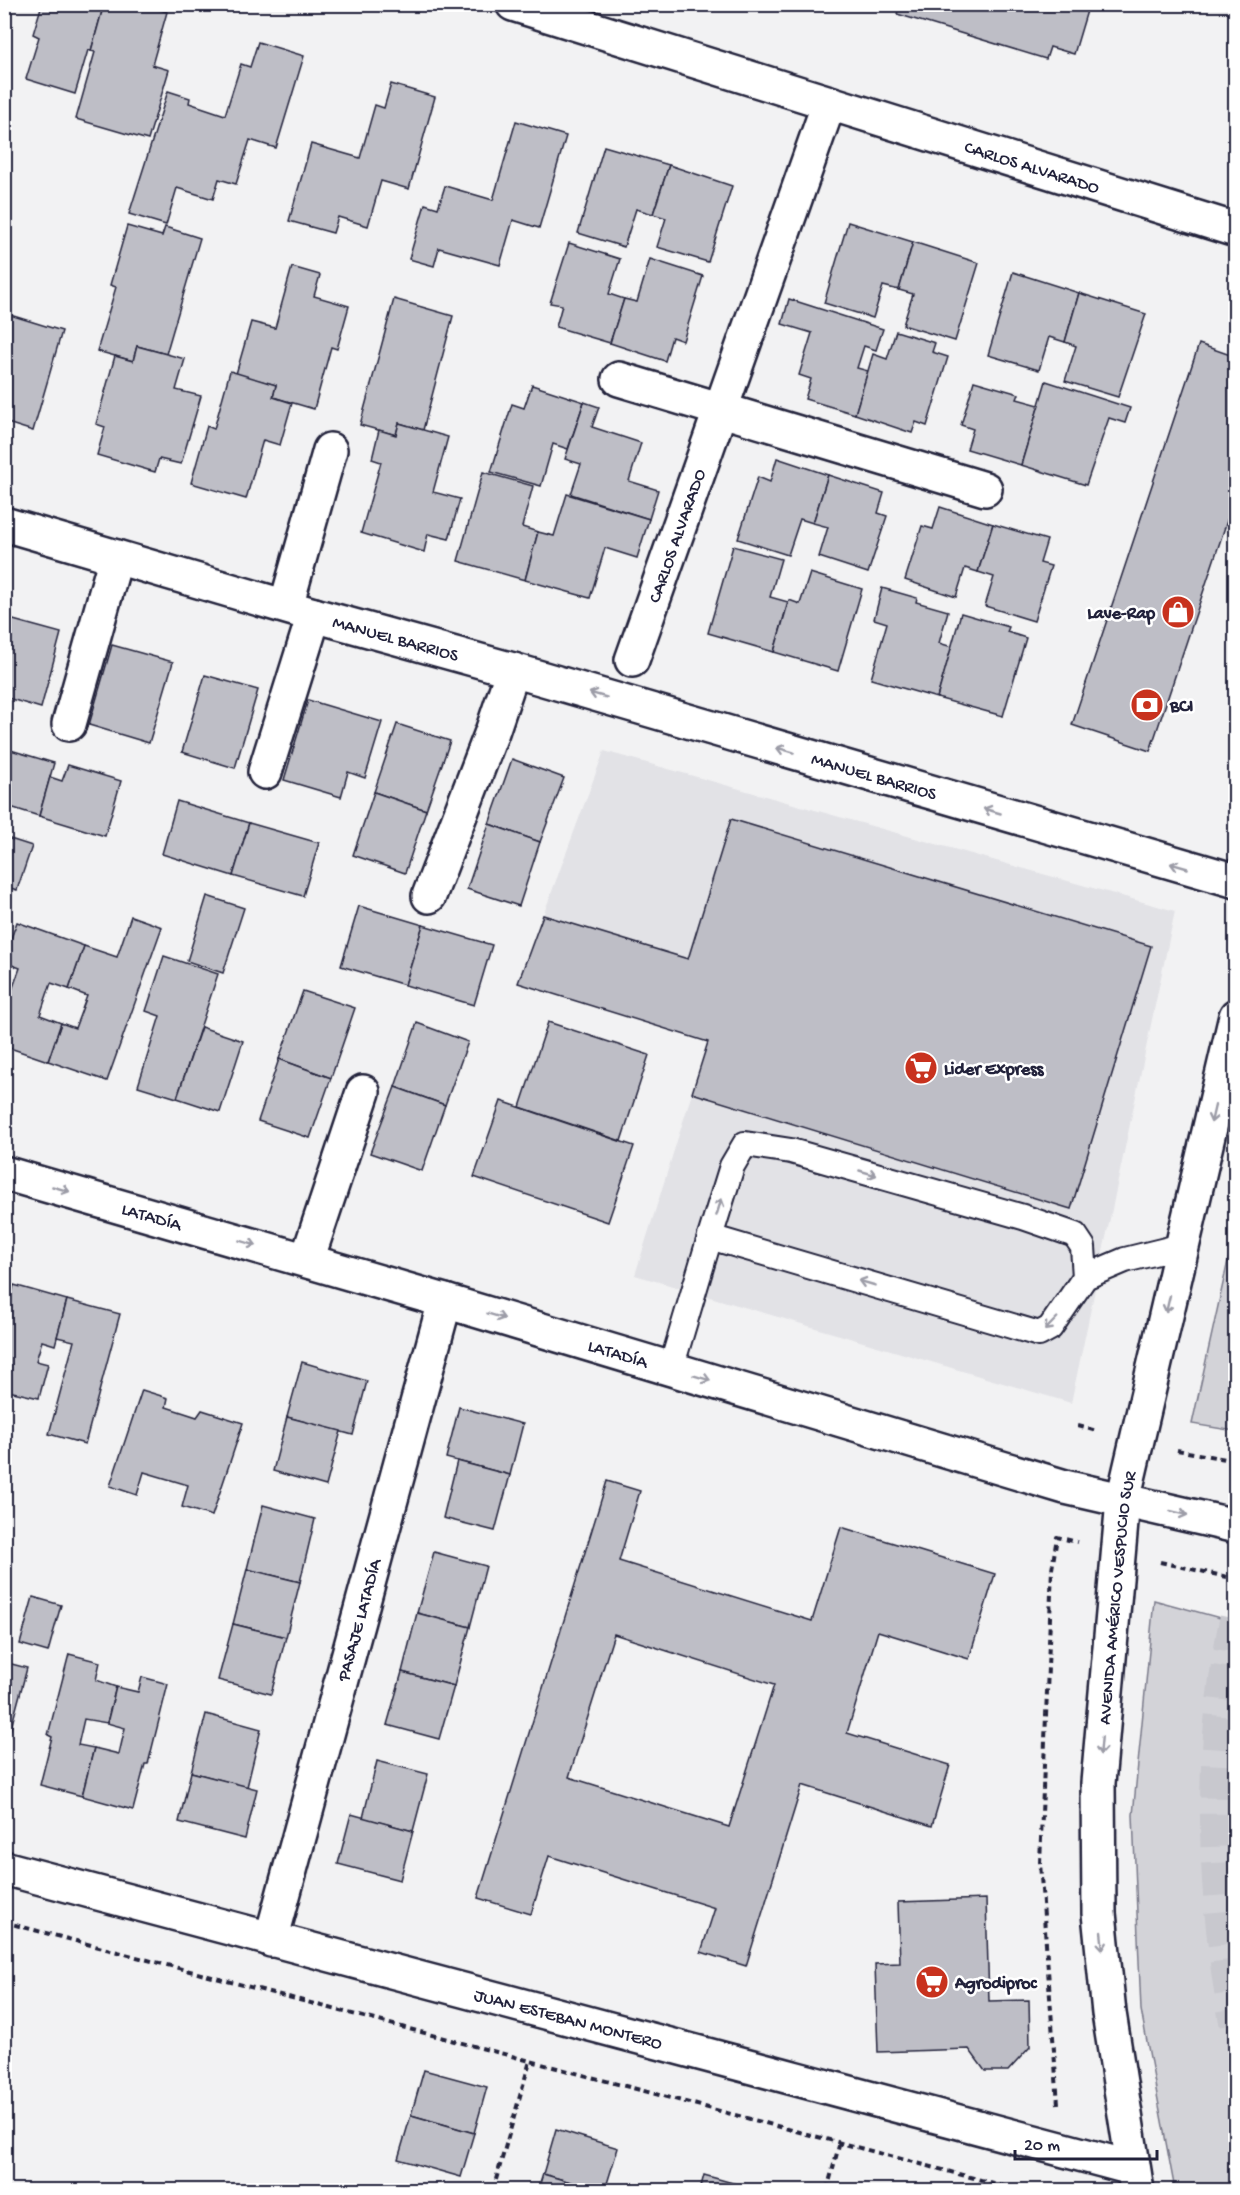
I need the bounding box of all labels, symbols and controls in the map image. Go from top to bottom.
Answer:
street label: CARLOS ALVARADO [961,138,1102,200]
street label: CARLOS ALVARADO [645,467,712,606]
shop icon: Lave-Rap [1160,594,1196,630]
place label: Lave-Rap [1087,604,1155,625]
street label: MANUEL BARRIOS [330,613,461,668]
bank icon: BCI [1129,687,1165,723]
one-way arrow [589,689,608,700]
place label: BCI [1169,697,1193,718]
one-way arrow [776,744,795,755]
street label: MANUEL BARRIOS [809,750,939,806]
one-way arrow [983,805,1002,816]
one-way arrow [1170,860,1189,871]
supermarket icon: Lider Express [903,1050,939,1086]
place label: Lider Express [944,1060,1045,1081]
one-way arrow [1206,1105,1218,1124]
one-way arrow [858,1168,877,1179]
one-way arrow [51,1184,70,1195]
one-way arrow [714,1198,725,1217]
street label: LATADÍA [119,1200,185,1237]
one-way arrow [238,1238,257,1249]
one-way arrow [858,1277,877,1288]
one-way arrow [1162,1294,1174,1313]
one-way arrow [486,1311,505,1322]
one-way arrow [1044,1317,1058,1332]
street label: LATADÍA [585,1336,651,1375]
one-way arrow [693,1373,712,1384]
street label: AVENIDA AMÉRICO VESPUCIO SUR [1095,1469,1143,1726]
one-way arrow [1170,1507,1189,1519]
street label: PASAJE LATADÍA [334,1555,388,1685]
one-way arrow [1095,1736,1106,1756]
one-way arrow [1097,1930,1108,1950]
supermarket icon: Agrodiproc [914,1964,950,2000]
place label: Agrodiproc [954,1974,1038,1995]
street label: JUAN ESTEBAN MONTERO [471,1985,664,2056]
scale bar [1015,2123,1158,2161]
text: 20 m [1024,2136,1060,2157]

